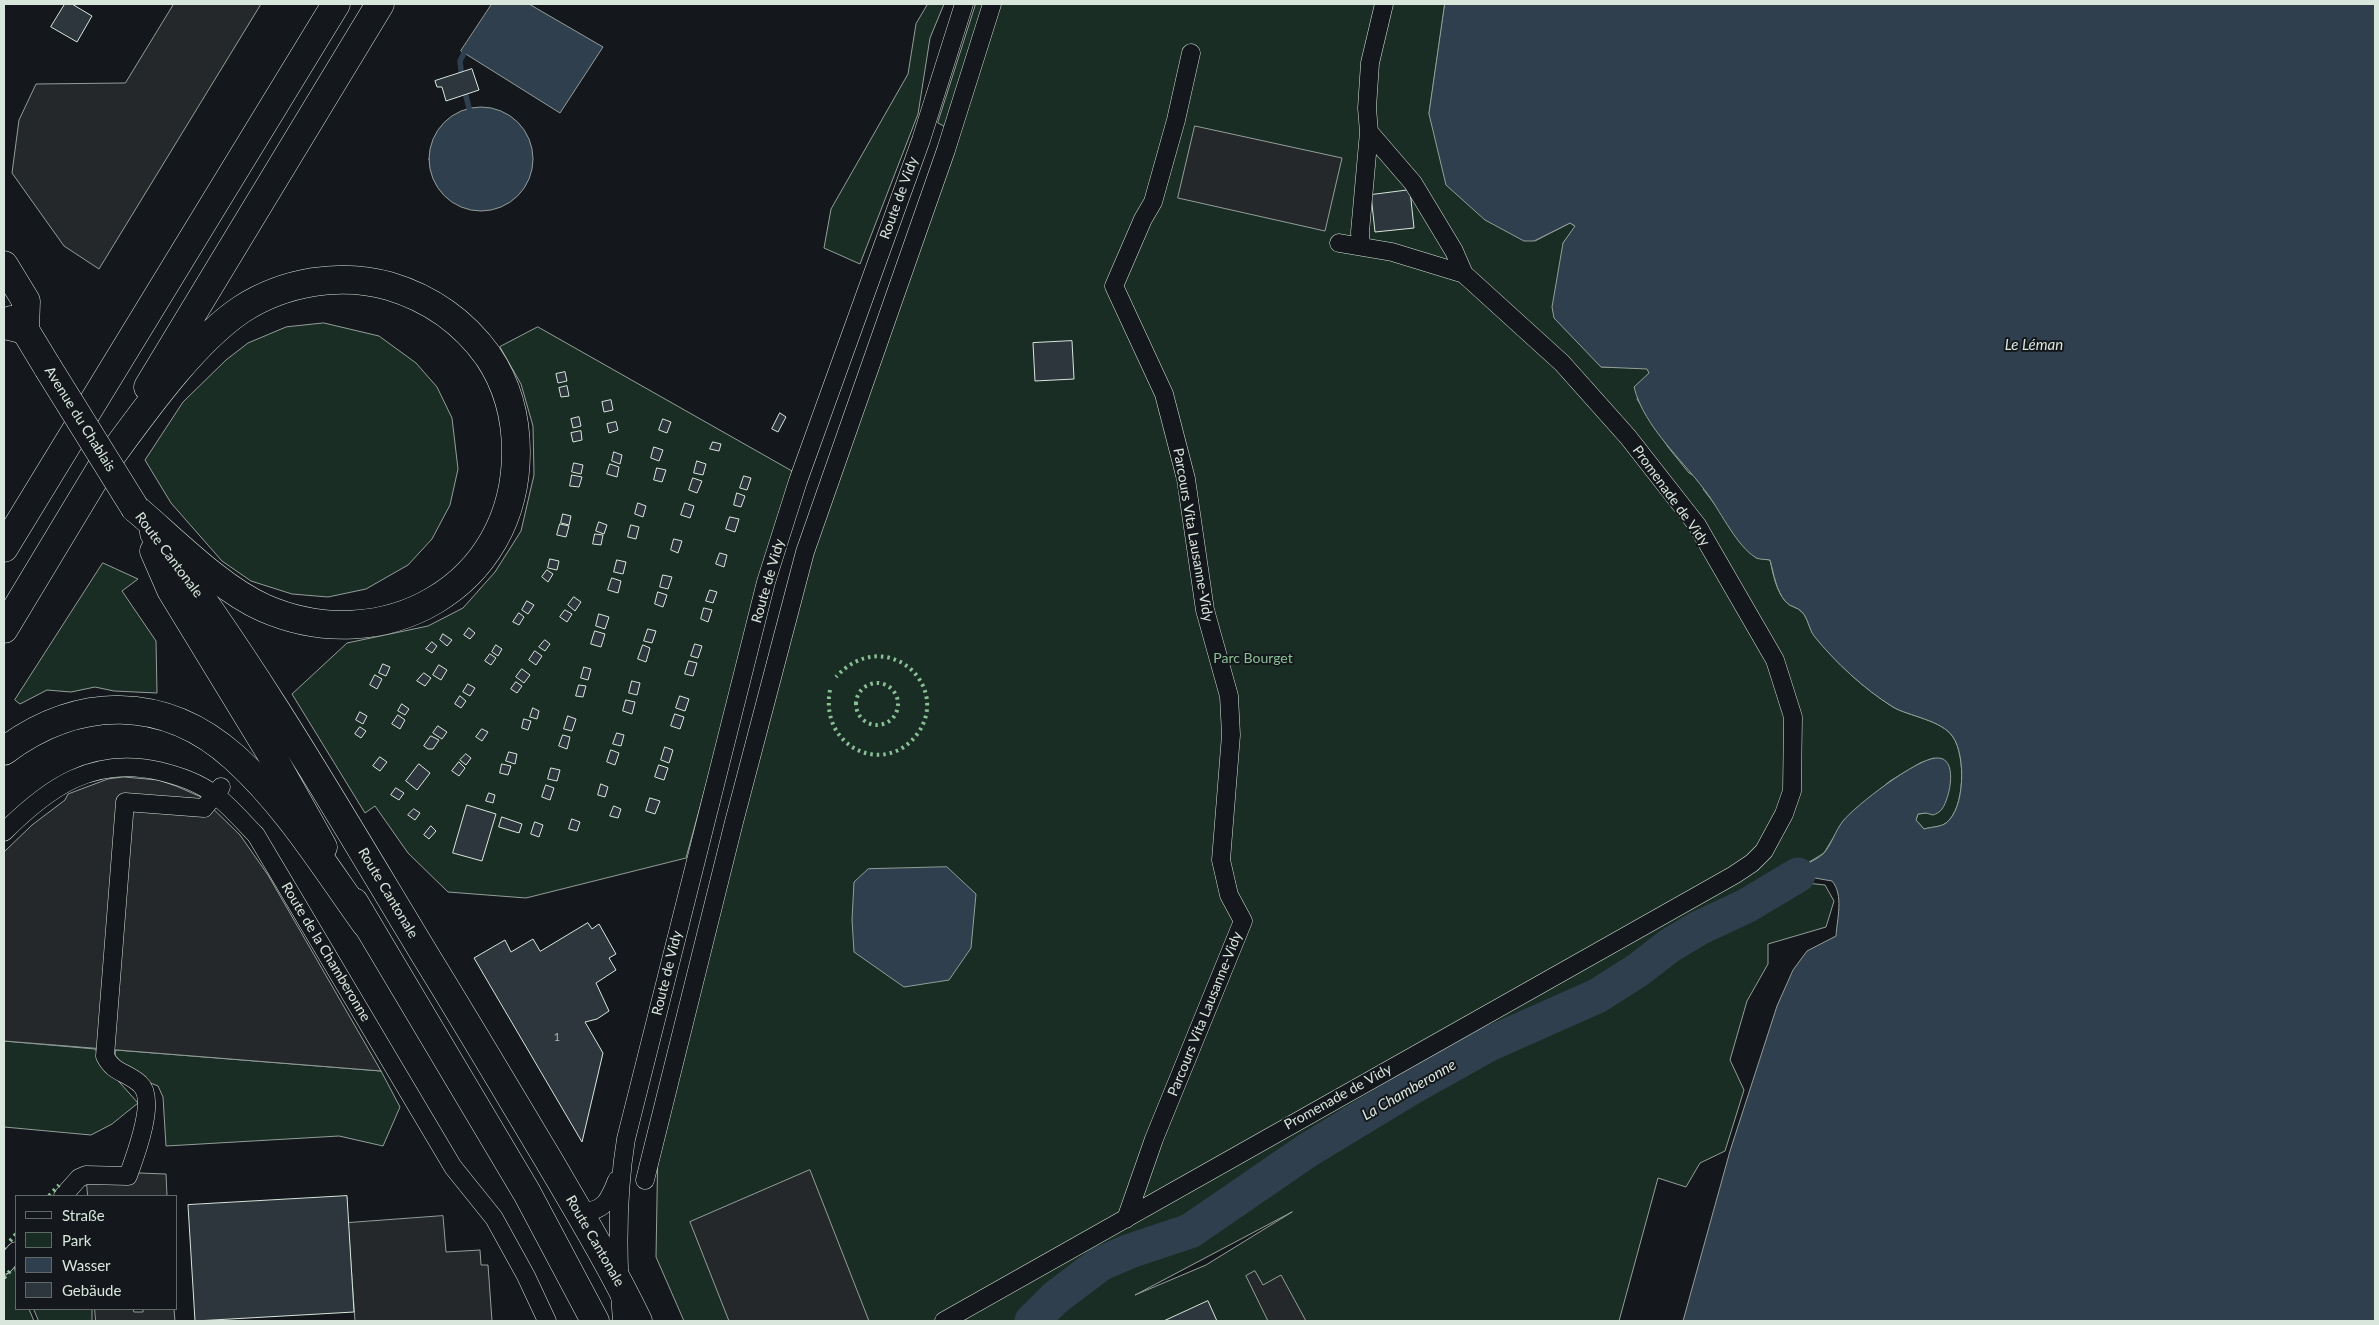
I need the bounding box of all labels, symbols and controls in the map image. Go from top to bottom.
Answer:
street label: Route de Vidy [876,154,922,242]
water label: Le Léman [2005,336,2063,354]
street label: Avenue du Chablais [41,363,119,475]
street label: Promenade de Vidy [1629,442,1713,550]
street label: Parcours Vita Lausanne-Vidy [1169,447,1217,623]
street label: Route Cantonale [131,509,207,601]
street label: Route de Vidy [748,537,788,625]
park label: Parc Bourget [1213,650,1293,666]
street label: Route Cantonale [354,845,422,941]
street label: Route de la Chamberonne [278,879,374,1025]
street label: Route de Vidy [648,929,686,1017]
street label: Parcours Vita Lausanne-Vidy [1164,929,1246,1099]
house number: 1 [554,1030,560,1044]
water label: La Chamberonne [1359,1056,1459,1124]
street label: Promenade de Vidy [1281,1061,1395,1133]
street label: Route Cantonale [562,1192,628,1290]
legend [15,1195,178,1310]
text: Straße [62,1206,105,1224]
text: Park [62,1231,91,1249]
text: Wasser [62,1256,111,1274]
text: Gebäude [62,1281,121,1299]

